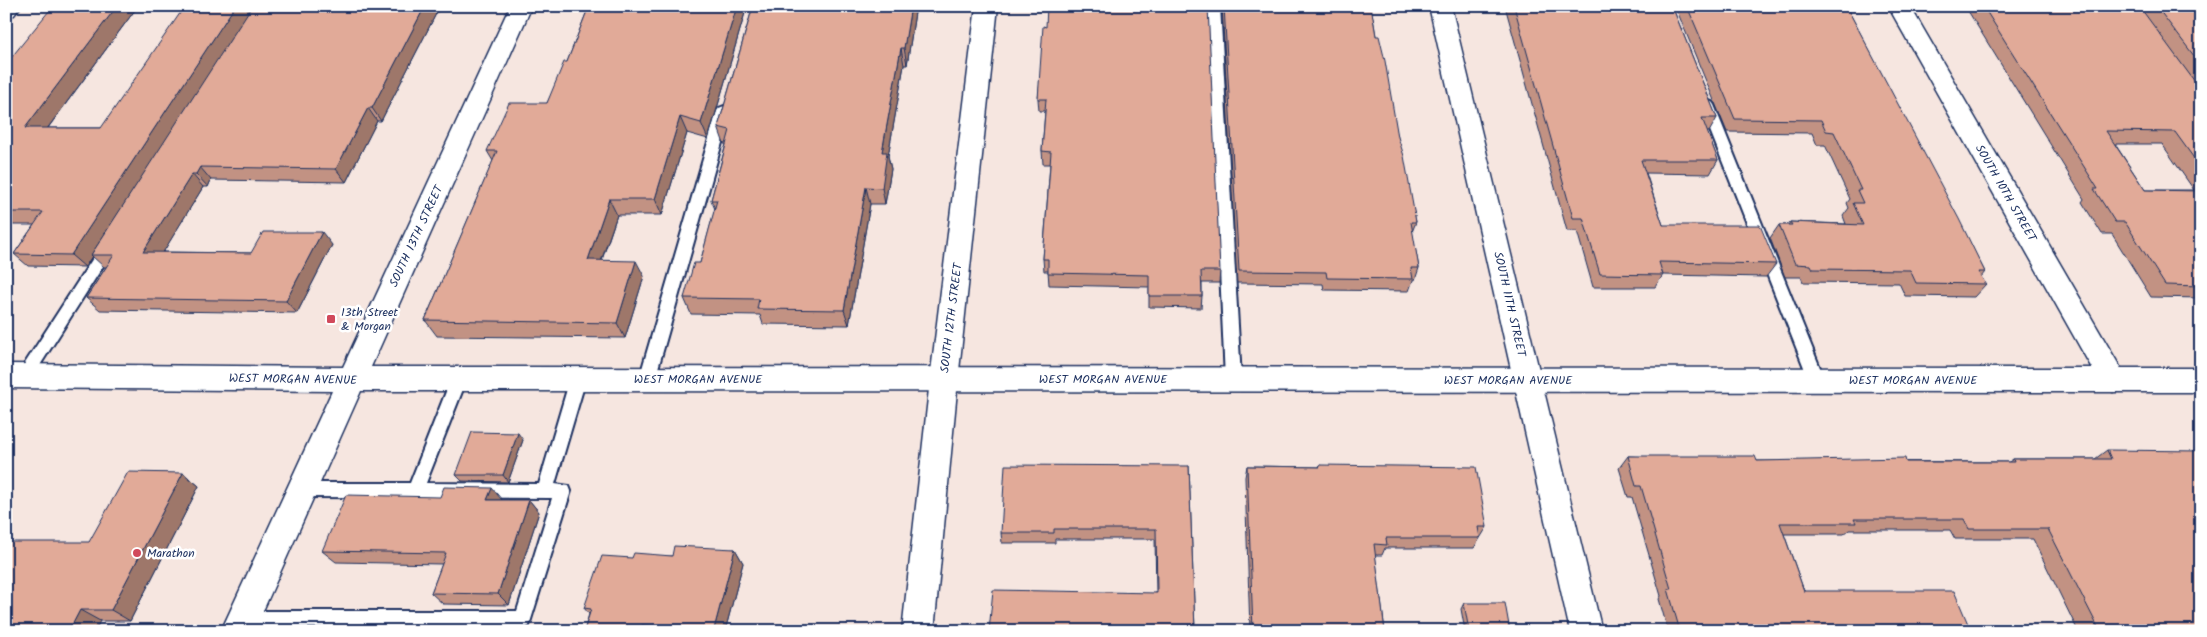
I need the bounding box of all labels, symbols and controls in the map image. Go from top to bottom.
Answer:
street label: SOUTH 10TH STREET [1970,141,2042,247]
street label: SOUTH 13TH STREET [385,181,449,290]
street label: SOUTH 11TH STREET [1488,250,1531,360]
street label: SOUTH 12TH STREET [935,261,968,374]
place label: 13th Street & Morgan [341,303,398,336]
marker: 13th Street & Morgan [325,313,337,325]
street label: WEST MORGAN AVENUE [229,369,358,390]
street label: WEST MORGAN AVENUE [634,370,763,389]
street label: WEST MORGAN AVENUE [1039,370,1168,389]
street label: WEST MORGAN AVENUE [1444,371,1573,390]
street label: WEST MORGAN AVENUE [1849,371,1978,390]
place label: Marathon [147,544,195,563]
marker: Marathon [131,547,143,559]

